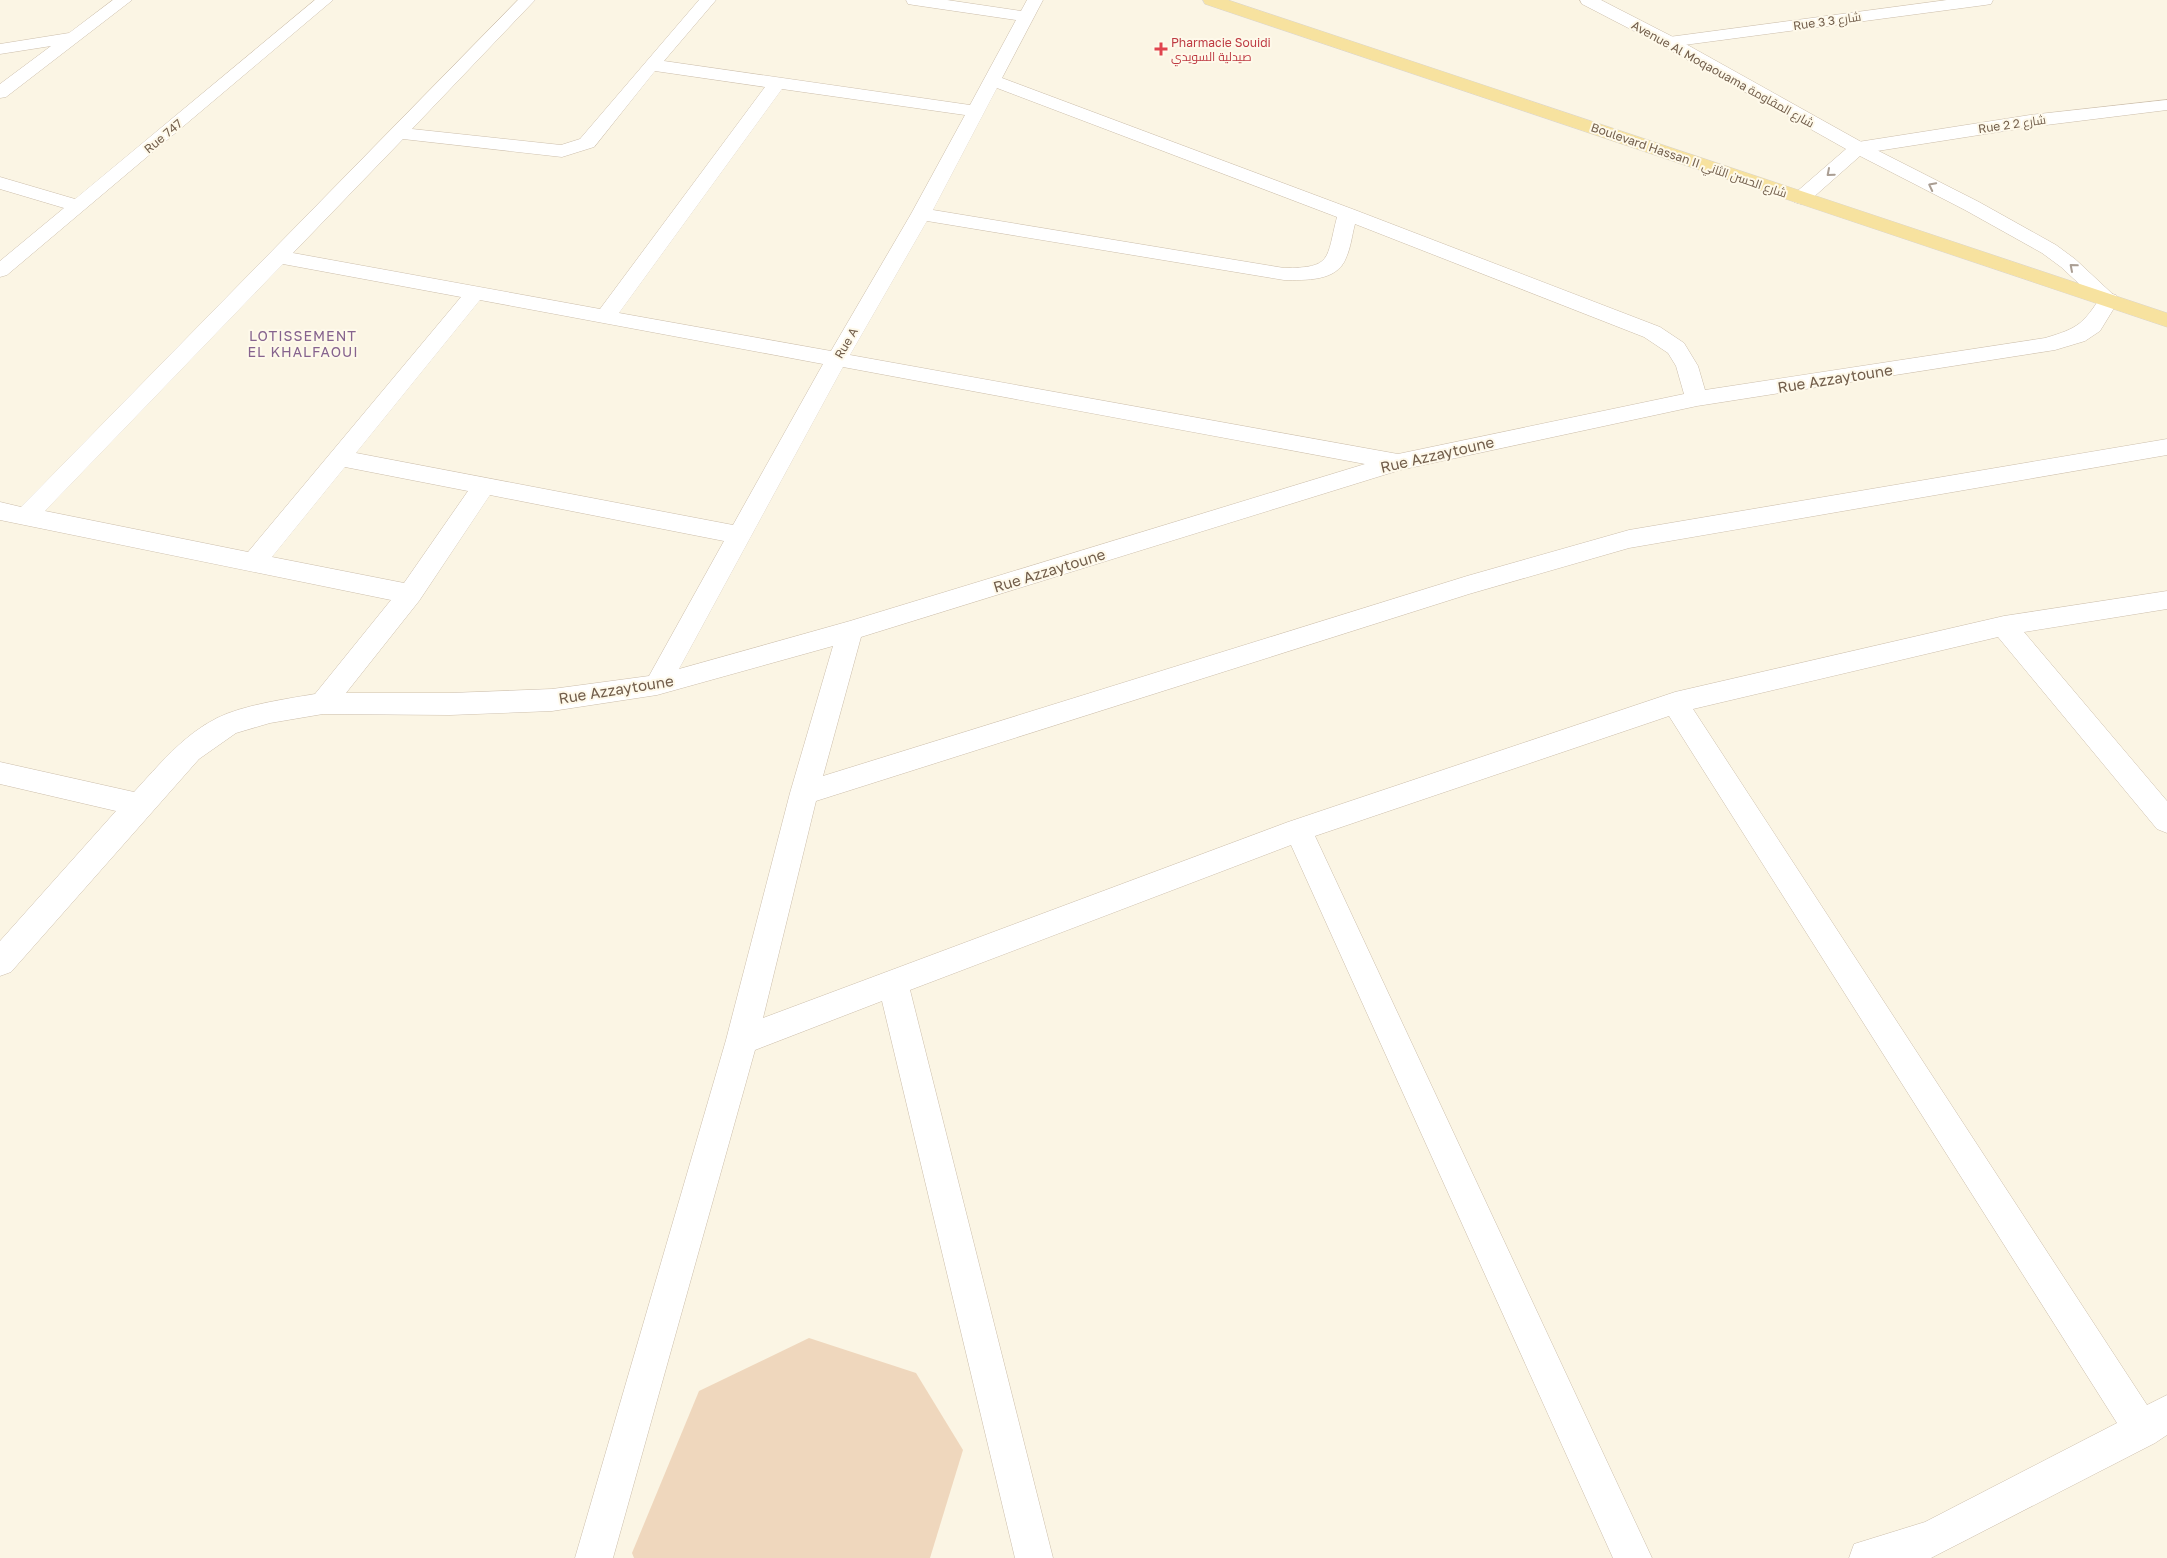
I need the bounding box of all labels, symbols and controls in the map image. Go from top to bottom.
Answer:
street label: Rue 3 شارع 3 [1792,9,1862,34]
street label: Avenue Al Moqaouama شارع المقاومة [1629,17,1817,132]
place label: Pharmacie Souidi صيدلية السويدي [1171,35,1271,67]
marker: Pharmacie Souidi صيدلية السويدي [1155,43,1167,55]
street label: Rue 2 شارع 2 [1977,112,2047,137]
street label: Rue 747 [141,116,185,156]
street label: Boulevard Hassan II شارع الحسن الثاني [1588,119,1789,204]
one-way arrow [1826,167,1835,176]
one-way arrow [1929,182,1938,192]
one-way arrow [2069,264,2078,273]
street label: Rue A [831,325,861,361]
district label: LOTISSEMENT EL KHALFAOUI [247,327,359,360]
street label: Rue Azzaytoune [1776,360,1894,396]
street label: Rue Azzaytoune [1378,432,1496,476]
street label: Rue Azzaytoune [991,544,1107,596]
street label: Rue Azzaytoune [557,671,675,707]

